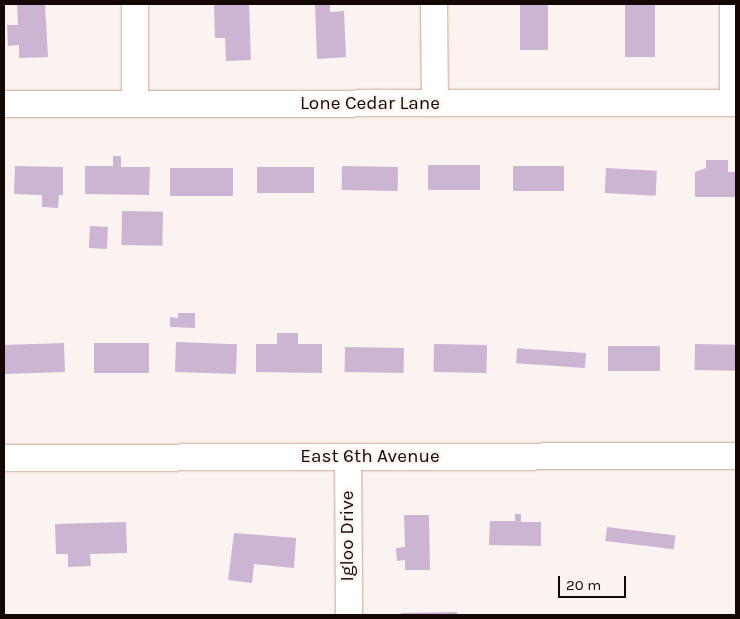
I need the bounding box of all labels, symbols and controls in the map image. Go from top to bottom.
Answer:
street label: Lone Cedar Lane [300,93,440,115]
street label: East 6th Avenue [300,446,440,468]
street label: Igloo Drive [337,490,359,582]
scale bar [560,566,628,598]
text: 20 m [566,576,601,594]

